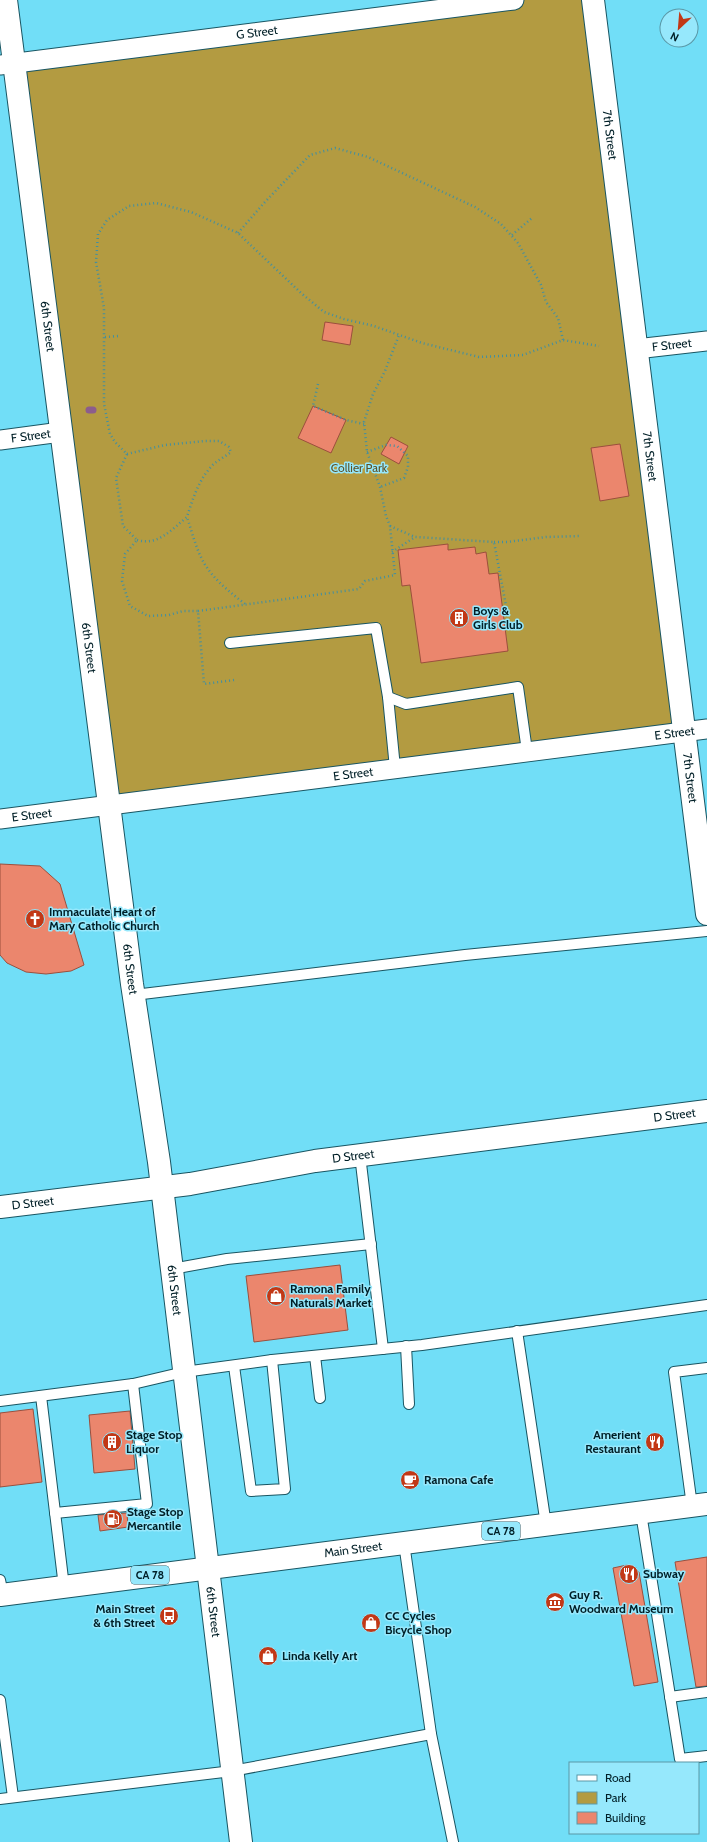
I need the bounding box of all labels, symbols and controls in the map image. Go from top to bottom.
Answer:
north arrow [659,8,699,48]
street label: G Street [235,22,278,42]
text: N [668,29,681,45]
street label: 7th Street [600,109,621,161]
street label: 6th Street [38,300,59,353]
street label: F Street [651,335,692,354]
street label: F Street [10,425,51,446]
street label: 7th Street [640,431,661,482]
park label: Collier Park [331,460,388,475]
place label: Boys & Girls Club [473,603,523,632]
building icon: Boys & Girls Club [448,607,470,629]
street label: 6th Street [79,621,100,674]
street label: E Street [654,723,695,743]
street label: 7th Street [680,752,701,804]
street label: E Street [332,764,374,784]
street label: E Street [11,804,53,824]
place label: Immaculate Heart of Mary Catholic Church [49,904,159,933]
church icon: Immaculate Heart of Mary Catholic Church [24,908,46,930]
street label: 6th Street [120,943,141,995]
street label: D Street [653,1105,696,1125]
street label: D Street [331,1146,375,1166]
street label: D Street [11,1193,55,1213]
street label: 6th Street [164,1264,185,1316]
place label: Ramona Family Naturals Market [290,1281,372,1310]
shop icon: Ramona Family Naturals Market [265,1285,287,1307]
place label: Stage Stop Liquor [126,1427,183,1456]
place label: Amerient Restaurant [585,1427,641,1456]
building icon: Stage Stop Liquor [101,1431,123,1453]
restaurant icon: Amerient Restaurant [644,1431,666,1453]
cafe icon: Ramona Cafe [399,1469,421,1491]
place label: Ramona Cafe [424,1472,493,1487]
place label: Stage Stop Mercantile [127,1504,184,1533]
fuel station icon: Stage Stop Mercantile [102,1508,124,1530]
road number: CA 78 [482,1522,520,1540]
street label: Main Street [323,1538,383,1560]
restaurant icon: Subway [618,1563,640,1585]
road number: CA 78 [131,1566,169,1584]
place label: Subway [643,1566,685,1581]
street label: 6th Street [203,1585,224,1638]
place label: Guy R. Woodward Museum [569,1587,673,1616]
museum icon: Guy R. Woodward Museum [544,1591,566,1613]
place label: Main Street & 6th Street [93,1601,155,1630]
bus stop icon: Main Street & 6th Street [158,1605,180,1627]
place label: CC Cycles Bicycle Shop [385,1608,452,1637]
shop icon: CC Cycles Bicycle Shop [360,1612,382,1634]
shop icon: Linda Kelly Art [257,1645,279,1667]
place label: Linda Kelly Art [282,1648,357,1663]
legend [569,1762,699,1834]
text: Road [605,1770,631,1785]
text: Park [605,1790,627,1805]
text: Building [605,1810,647,1825]

